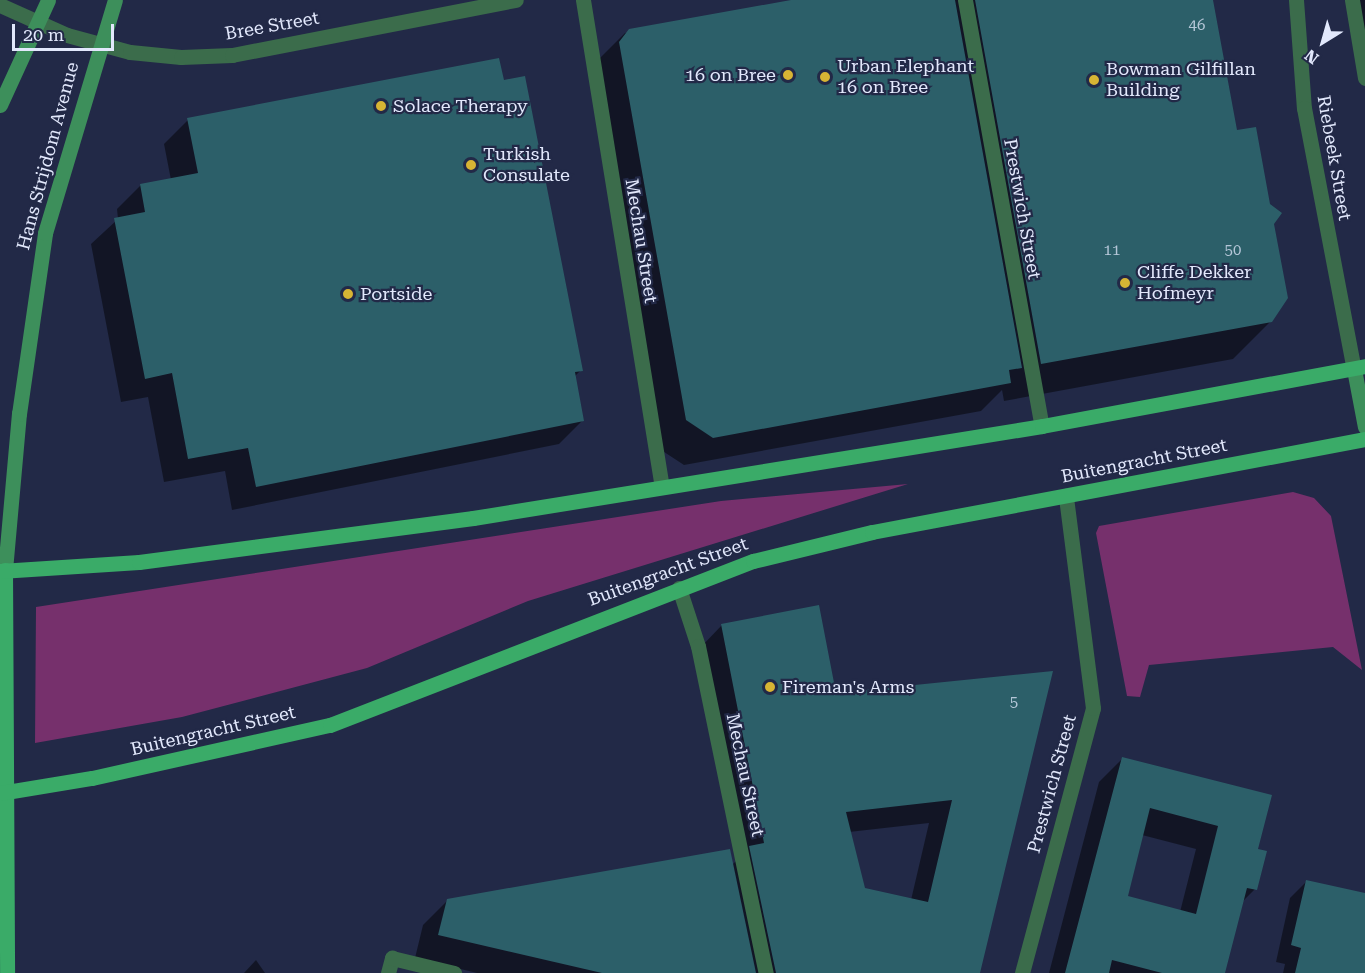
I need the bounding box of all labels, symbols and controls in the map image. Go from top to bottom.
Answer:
street label: Bree Street [223,7,321,45]
scale bar [15,12,117,50]
north arrow [1293,12,1353,72]
house number: 46 [1189,17,1205,35]
text: 20 m [23,24,64,45]
text: N [1301,45,1323,68]
place label: Urban Elephant 16 on Bree [837,56,974,98]
place label: Bowman Gilfillan Building [1106,59,1256,101]
street label: Hans Strijdom Avenue [12,60,84,252]
place label: 16 on Bree [685,64,776,86]
marker: 16 on Bree [781,68,795,82]
marker: Urban Elephant 16 on Bree [818,70,832,84]
marker: Bowman Gilfillan Building [1087,73,1101,87]
street label: Riebeek Street [1312,94,1356,222]
place label: Solace Therapy [393,95,528,117]
marker: Solace Therapy [374,99,388,113]
street label: Prestwich Street [999,137,1045,281]
place label: Turkish Consulate [483,144,570,186]
marker: Turkish Consulate [464,158,478,172]
street label: Mechau Street [621,177,661,305]
house number: 11 [1104,242,1120,260]
house number: 50 [1225,242,1241,260]
place label: Cliffe Dekker Hofmeyr [1137,262,1251,304]
marker: Cliffe Dekker Hofmeyr [1118,276,1132,290]
place label: Portside [360,283,432,305]
marker: Portside [341,287,355,301]
street label: Buitengracht Street [1059,434,1229,488]
street label: Buitengracht Street [585,533,751,611]
place label: Fireman's Arms [782,676,914,698]
marker: Fireman's Arms [763,680,777,694]
house number: 5 [1010,694,1018,712]
street label: Buitengracht Street [128,702,298,760]
street label: Mechau Street [721,711,769,839]
street label: Prestwich Street [1023,712,1081,856]

